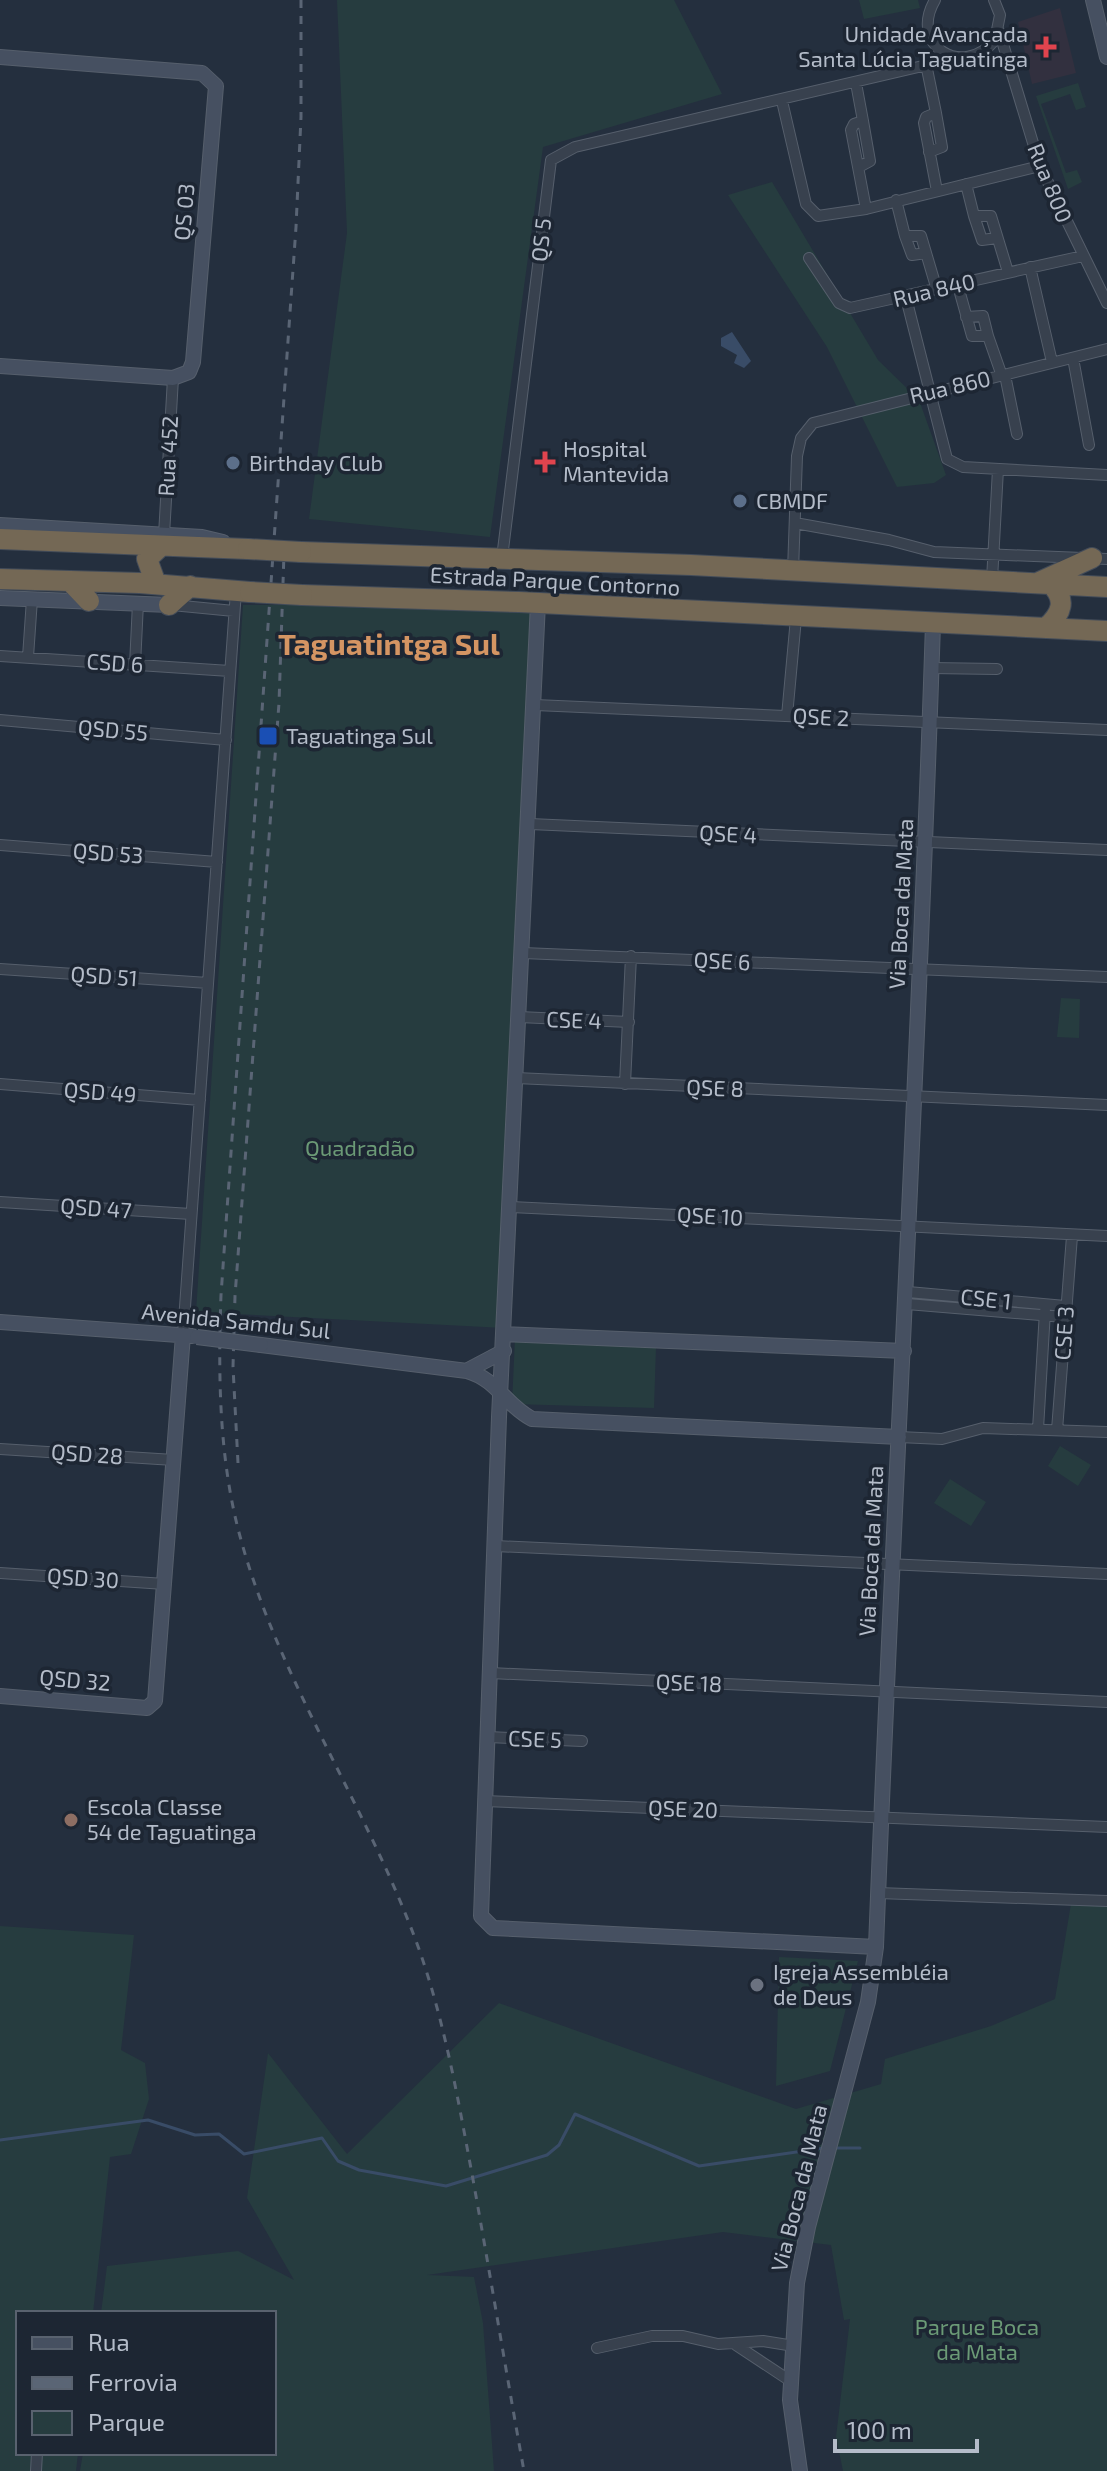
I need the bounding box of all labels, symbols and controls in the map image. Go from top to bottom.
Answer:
place label: Unidade Avançada Santa Lúcia Taguatinga [798,20,1028,71]
marker: Unidade Avançada Santa Lúcia Taguatinga [1035,36,1057,58]
street label: Rua 800 [1023,139,1079,226]
street label: QS 03 [168,182,199,242]
street label: QS 5 [525,217,556,263]
street label: Rua 840 [890,267,977,311]
street label: Rua 860 [907,364,993,408]
street label: Rua 452 [152,415,182,497]
place label: Hospital Mantevida [563,435,669,486]
place label: Birthday Club [249,449,383,475]
marker: Hospital Mantevida [534,451,556,473]
marker: Birthday Club [224,454,242,472]
place label: CBMDF [756,487,828,513]
marker: CBMDF [731,492,749,510]
street label: Estrada Parque Contorno [429,560,681,600]
district label: Taguatintga Sul [278,625,500,661]
street label: CSD 6 [86,647,144,677]
street label: QSE 2 [792,702,850,731]
street label: QSD 55 [77,713,149,746]
place label: Taguatinga Sul [286,722,433,748]
marker: Taguatinga Sul [257,725,279,747]
street label: Via Boca da Mata [883,818,917,990]
street label: QSE 4 [698,819,758,848]
street label: QSD 53 [72,837,144,868]
street label: QSE 6 [693,946,751,975]
street label: QSD 51 [70,960,138,991]
street label: CSE 4 [546,1005,602,1033]
street label: QSE 8 [686,1073,744,1102]
street label: QSD 49 [63,1075,137,1108]
park label: Quadradão [305,1134,415,1161]
street label: QSD 47 [59,1192,133,1223]
street label: QSE 10 [676,1200,744,1231]
street label: CSE 1 [959,1282,1013,1314]
street label: Avenida Samdu Sul [140,1297,332,1343]
street label: CSE 3 [1048,1305,1078,1361]
street label: QSD 28 [50,1438,124,1469]
street label: Via Boca da Mata [853,1465,887,1637]
street label: QSD 30 [46,1562,120,1593]
street label: QSD 32 [38,1663,112,1696]
street label: QSE 18 [655,1668,723,1697]
street label: CSE 5 [508,1724,562,1752]
place label: Escola Classe 54 de Taguatinga [87,1793,257,1844]
street label: QSE 20 [648,1794,718,1823]
marker: Escola Classe 54 de Taguatinga [62,1811,80,1829]
place label: Igreja Assembléia de Deus [773,1958,949,2009]
marker: Igreja Assembléia de Deus [748,1976,766,1994]
street label: Via Boca da Mata [765,2102,831,2274]
legend [16,2311,276,2455]
park label: Parque Boca da Mata [915,2313,1039,2364]
text: Rua [88,2327,130,2356]
text: Ferrovia [88,2367,178,2396]
scale bar [835,2403,977,2453]
text: Parque [88,2407,165,2436]
text: 100 m [847,2415,912,2444]

